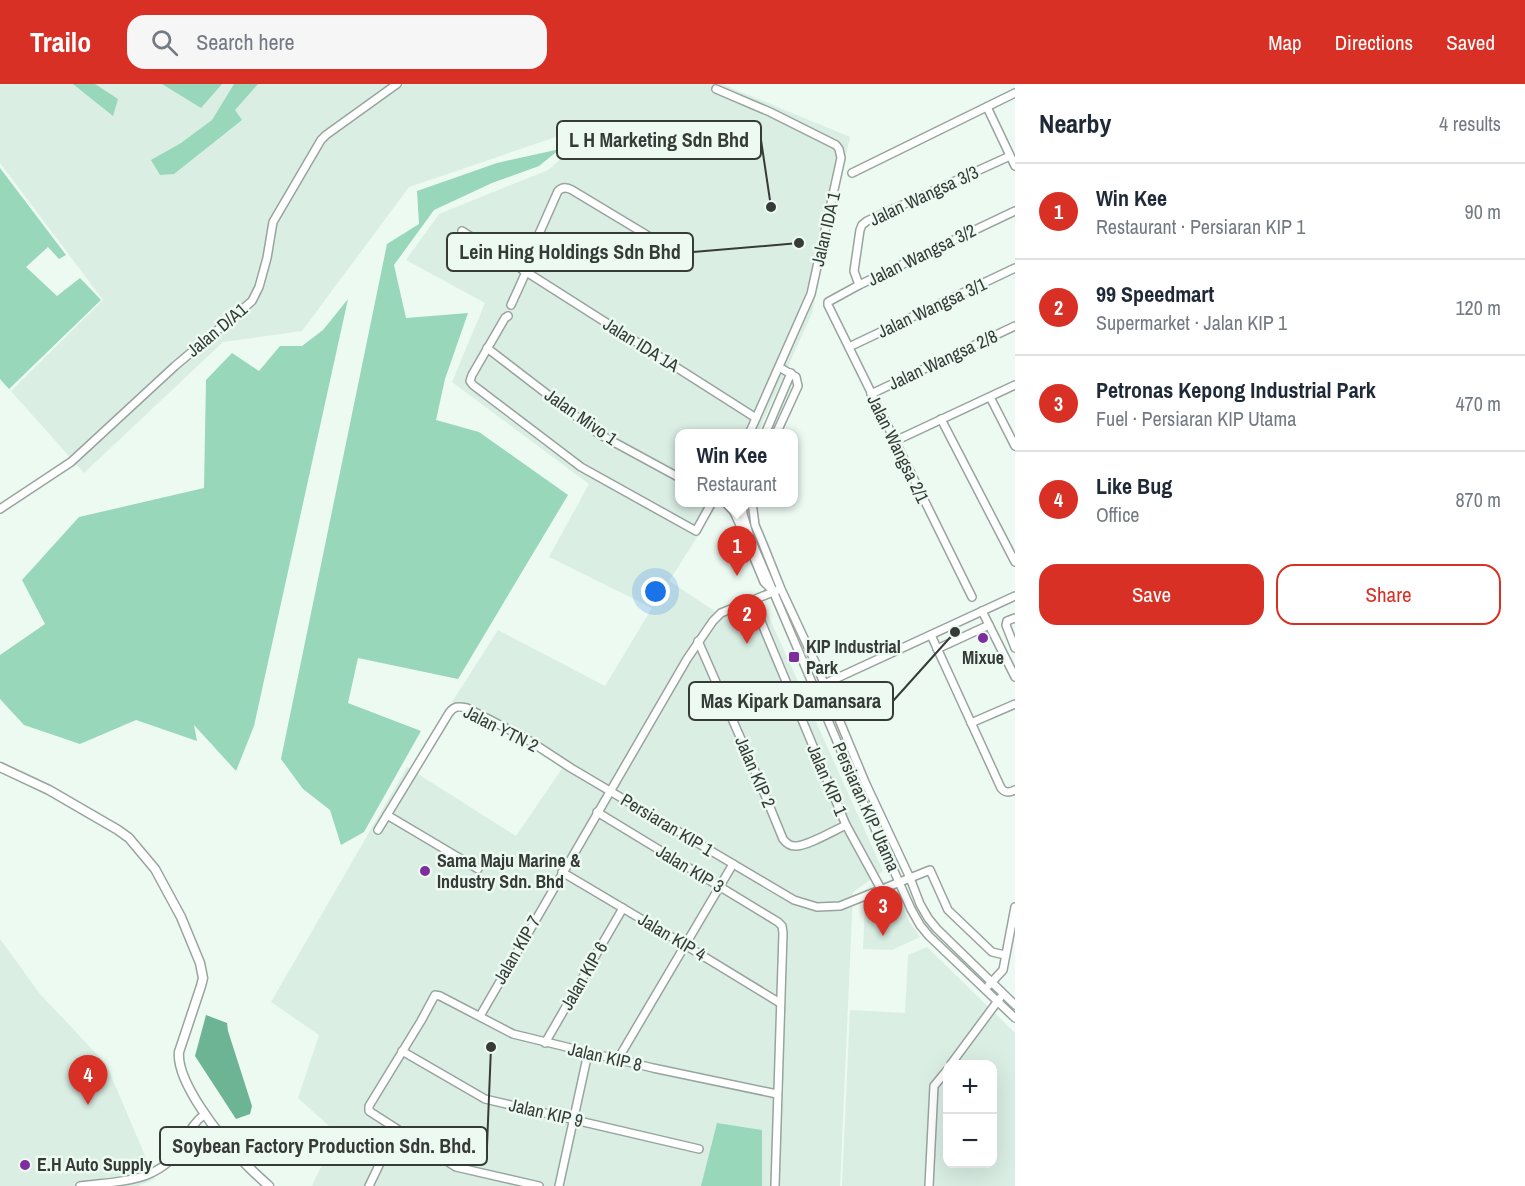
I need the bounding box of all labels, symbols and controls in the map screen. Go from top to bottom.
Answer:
search box [127,15,547,69]
text: Trailo [30,23,91,61]
icon: search [148,26,181,59]
text: Search here [196,27,295,57]
text: Map [1268,28,1302,57]
text: Directions [1335,28,1413,57]
text: Saved [1446,28,1495,57]
text: Nearby [1039,106,1111,141]
text: 4 results [1439,110,1501,137]
callout: L H Marketing Sdn Bhd [557,121,761,159]
text: L H Marketing Sdn Bhd [569,126,749,153]
street label: Jalan Wangsa 3/3 [865,159,982,232]
text: Win Kee [1096,183,1167,213]
street label: Jalan IDA 1 [805,189,846,268]
text: 1 [1054,198,1063,225]
text: 90 m [1465,198,1501,225]
text: Restaurant · Persiaran KIP 1 [1096,213,1305,240]
street label: Jalan Wangsa 3/2 [863,218,980,292]
callout: Lein Hing Holdings Sdn Bhd [447,233,693,271]
text: Lein Hing Holdings Sdn Bhd [459,238,681,265]
street label: Jalan Wangsa 3/1 [873,271,991,344]
text: 99 Speedmart [1096,279,1214,309]
text: 2 [1054,294,1063,321]
text: 120 m [1455,294,1501,321]
street label: Jalan D/A1 [181,296,253,362]
text: Supermarket · Jalan KIP 1 [1096,309,1287,336]
street label: Jalan IDA 1A [598,311,684,378]
street label: Jalan Wangsa 2/8 [884,323,1001,396]
text: Petronas Kepong Industrial Park [1096,375,1376,405]
street label: Jalan Mivo 1 [540,382,623,451]
street label: Jalan Wangsa 2/1 [861,390,936,508]
text: 3 [1054,390,1063,417]
text: 470 m [1455,390,1501,417]
text: Fuel · Persiaran KIP Utama [1096,405,1296,432]
popup [675,429,798,507]
text: Win Kee [696,440,767,470]
text: Restaurant [696,470,777,497]
text: Like Bug [1096,471,1172,501]
text: 4 [1054,486,1063,513]
text: 870 m [1455,486,1501,513]
text: Office [1096,501,1139,528]
pin: 1 [718,526,756,576]
button: Save [1039,564,1264,625]
button: Share [1276,564,1501,625]
your location [641,577,670,606]
pin: 2 [728,594,766,644]
marker: Mixue [976,631,990,645]
place label: KIP Industrial Park [806,634,901,680]
place label: Mixue [962,645,1004,670]
marker: KIP Industrial Park [787,650,801,664]
callout: Mas Kipark Damansara [689,682,893,720]
text: Mas Kipark Damansara [701,687,881,714]
street label: Jalan YTN 2 [459,699,543,758]
street label: Jalan KIP 2 [729,732,782,811]
street label: Persiaran KIP Utama [827,738,906,875]
street label: Jalan KIP 1 [801,740,854,820]
street label: Persiaran KIP 1 [616,787,719,862]
street label: Jalan KIP 3 [652,838,729,899]
place label: Sama Maju Marine & Industry Sdn. Bhd [437,848,581,894]
marker: Sama Maju Marine & Industry Sdn. Bhd [418,864,432,878]
pin: 3 [864,886,902,936]
street label: Jalan KIP 4 [634,906,711,967]
street label: Jalan KIP 7 [487,911,546,989]
street label: Jalan KIP 6 [554,937,613,1015]
street label: Jalan KIP 8 [566,1036,645,1077]
pin: 4 [68,1056,107,1105]
map controls [943,1060,997,1168]
button: + [943,1060,997,1114]
street label: Jalan KIP 9 [507,1092,586,1133]
button: − [943,1114,997,1168]
callout: Soybean Factory Production Sdn. Bhd. [160,1127,487,1165]
text: Soybean Factory Production Sdn. Bhd. [172,1132,476,1159]
place label: E.H Auto Supply [37,1152,153,1177]
marker: E.H Auto Supply [18,1158,32,1172]

